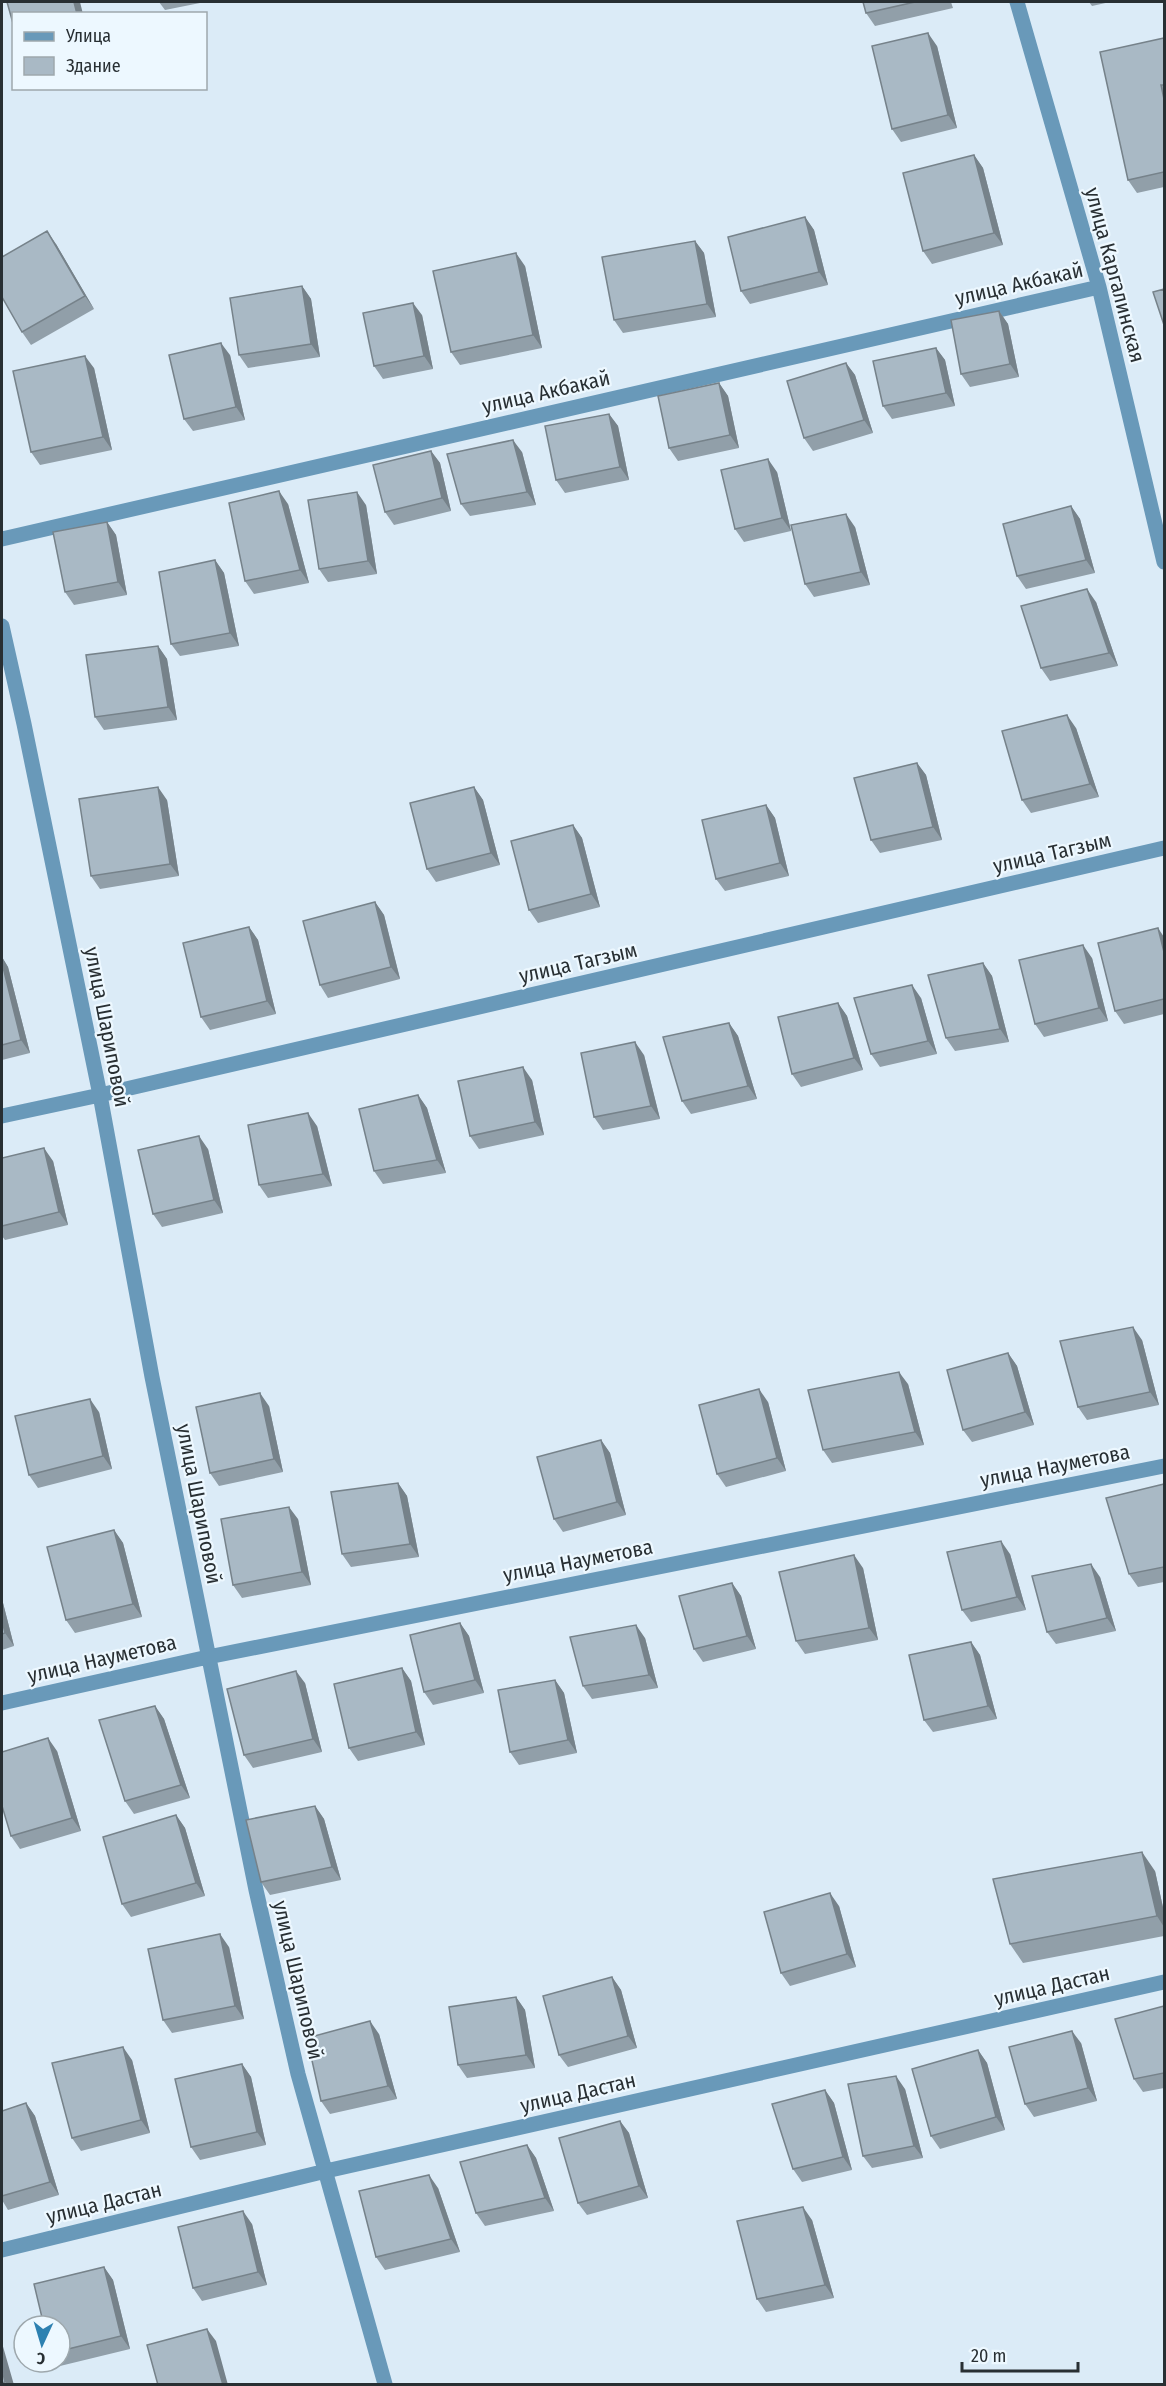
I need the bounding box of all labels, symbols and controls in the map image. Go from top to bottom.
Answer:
legend [12,12,207,90]
text: Улица [65,25,111,47]
text: Здание [66,55,121,77]
street label: улица Каргалинская [1079,185,1151,365]
street label: улица Акбакай [953,257,1085,311]
street label: улица Акбакай [480,365,612,419]
street label: улица Тагзым [990,827,1114,879]
street label: улица Тагзым [516,937,640,989]
street label: улица Шариповой [79,945,135,1109]
street label: улица Шариповой [171,1422,227,1586]
street label: улица Науметова [978,1439,1132,1493]
street label: улица Науметова [501,1534,655,1588]
street label: улица Науметова [25,1629,179,1689]
street label: улица Шариповой [267,1898,329,2062]
street label: улица Дастан [992,1960,1112,2012]
street label: улица Дастан [518,2067,638,2119]
street label: улица Дастан [44,2176,164,2230]
north arrow [12,2314,72,2374]
scale bar [962,2335,1078,2373]
text: 20 m [971,2345,1006,2367]
text: С [36,2349,46,2368]

